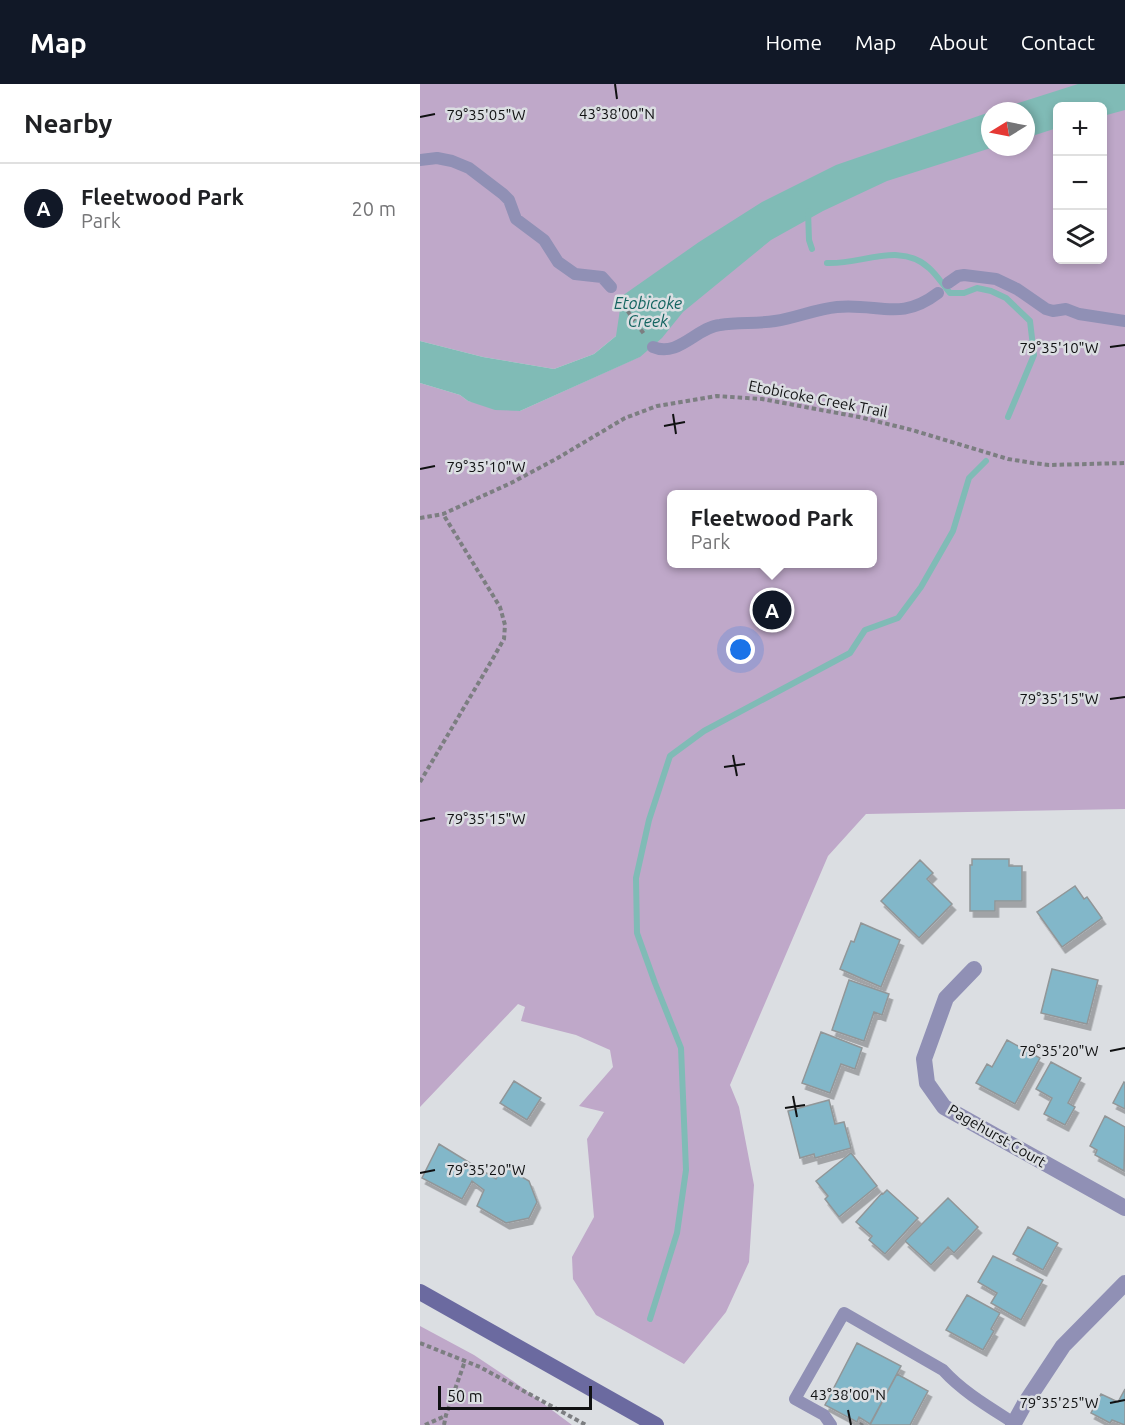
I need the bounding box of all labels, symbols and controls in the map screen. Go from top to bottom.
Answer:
text: Map [30,27,87,58]
text: Home [765,30,822,54]
text: Map [855,30,896,54]
text: About [929,30,988,54]
text: Contact [1021,30,1095,54]
north arrow [981,102,1035,156]
map controls [1053,102,1107,264]
button: + [1053,102,1107,156]
text: 43°38'00"N [579,105,655,122]
text: 79°35'05"W [446,106,526,123]
text: Nearby [24,109,112,138]
button: − [1053,156,1107,210]
text: Fleetwood Park [81,184,244,209]
text: A [36,197,51,220]
text: 20 m [352,197,396,220]
text: Park [81,209,121,232]
button: layers [1053,210,1107,264]
water label: Etobicoke Creek [614,294,682,330]
text: 79°35'10"W [1019,339,1099,356]
street label: Etobicoke Creek Trail [747,377,889,420]
text: 79°35'10"W [446,458,526,475]
popup [667,490,877,568]
text: Fleetwood Park [691,505,853,530]
text: Park [691,530,730,553]
pin: A [752,588,792,632]
your location [726,635,755,664]
text: 79°35'15"W [1019,690,1099,707]
text: 79°35'15"W [446,810,526,827]
text: 79°35'20"W [1019,1042,1099,1059]
street label: Pagehurst Court [945,1101,1049,1171]
text: 79°35'20"W [446,1161,526,1178]
scale bar [438,1383,592,1410]
text: 43°38'00"N [810,1386,886,1403]
text: 50 m [447,1387,483,1405]
text: 79°35'25"W [1019,1394,1099,1411]

